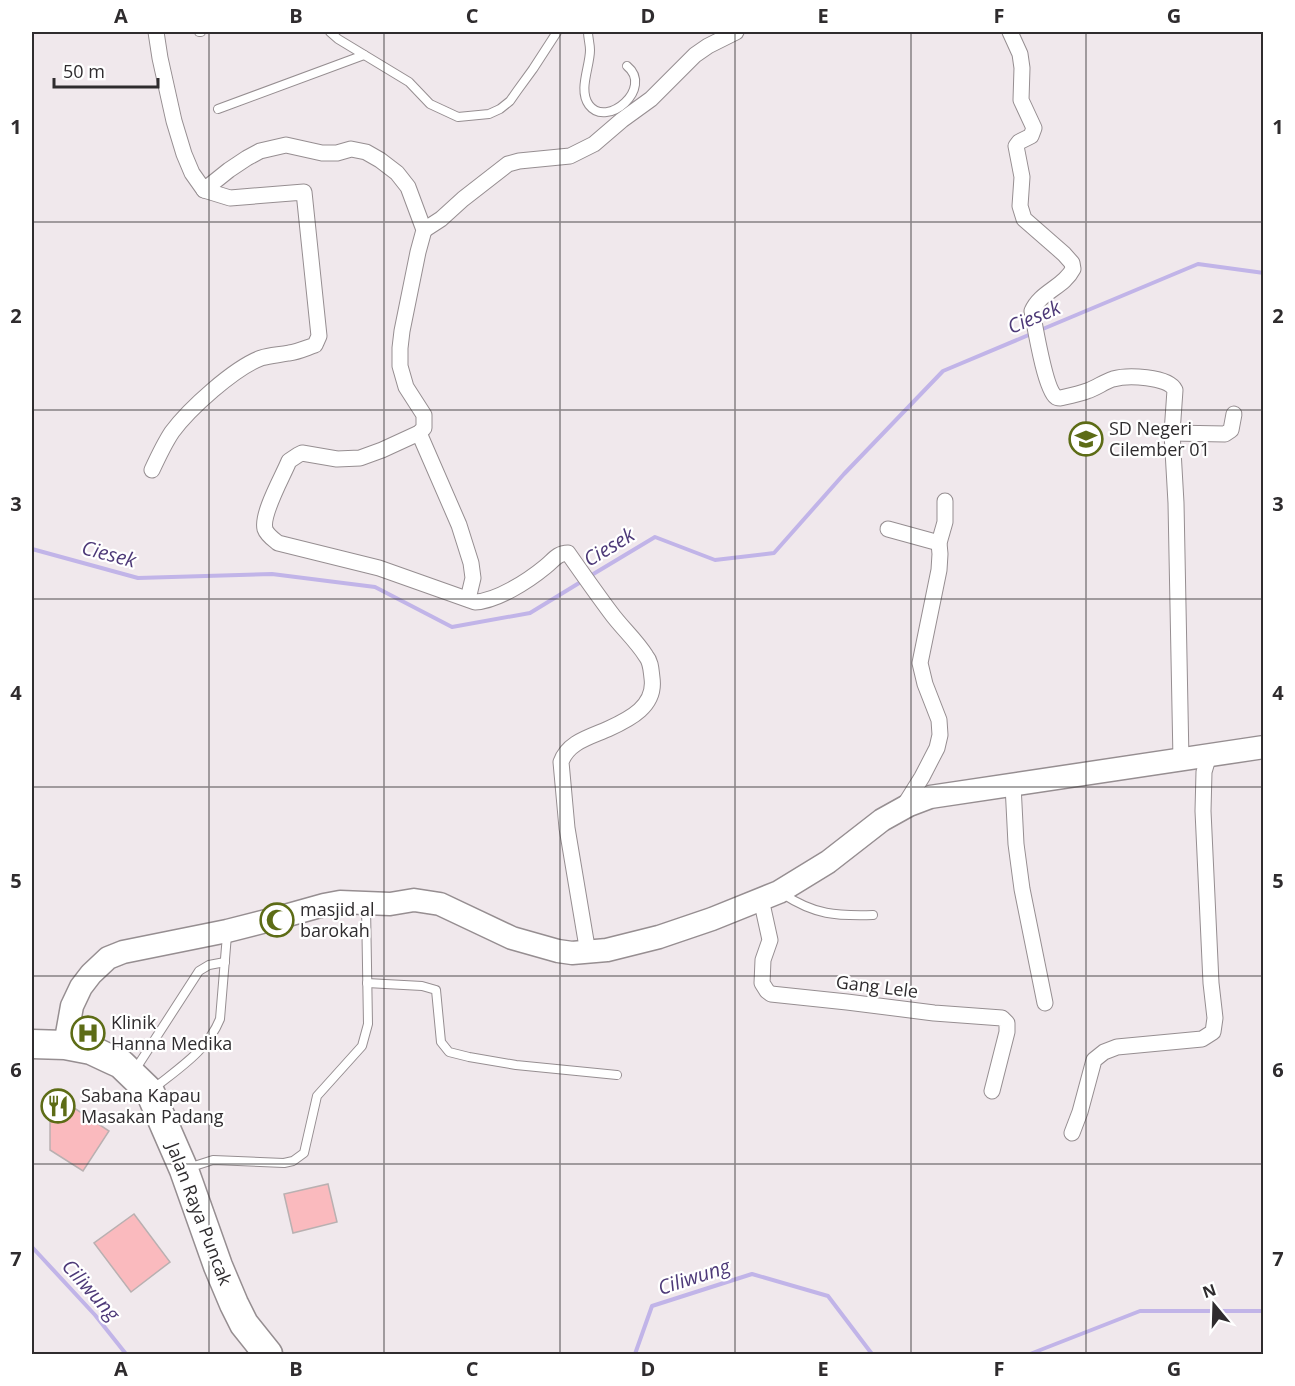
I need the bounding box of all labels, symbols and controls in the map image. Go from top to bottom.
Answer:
text: A [114,2,128,29]
text: B [289,2,303,29]
text: C [466,2,479,29]
text: D [641,2,655,29]
text: E [817,2,829,29]
text: F [994,2,1004,29]
text: G [1167,2,1181,29]
scale bar [54,51,158,89]
text: 50 m [63,59,105,83]
text: 1 [10,113,22,140]
text: 1 [1272,113,1284,140]
water label: Ciesek [1003,293,1066,340]
text: 2 [10,302,22,329]
text: 2 [1272,302,1284,329]
place label: SD Negeri Cilember 01 [1109,416,1210,461]
school or university icon: SD Negeri Cilember 01 [1068,421,1104,457]
text: 3 [10,490,22,517]
text: 3 [1272,490,1284,517]
water label: Ciesek [578,520,640,572]
water label: Ciesek [79,533,140,574]
text: 4 [10,679,22,706]
text: 4 [1272,679,1284,706]
text: 5 [10,867,22,894]
text: 5 [1272,867,1284,894]
place label: masjid al barokah [300,897,375,942]
mosque icon: masjid al barokah [259,902,295,938]
street label: Gang Lele [835,969,920,1003]
place label: Klinik Hanna Medika [111,1010,232,1055]
hospital icon: Klinik Hanna Medika [70,1015,106,1051]
text: 6 [10,1056,22,1083]
text: 6 [1272,1056,1284,1083]
place label: Sabana Kapau Masakan Padang [81,1083,224,1128]
restaurant icon: Sabana Kapau Masakan Padang [40,1088,76,1124]
street label: Jalan Raya Puncak [161,1137,238,1289]
text: 7 [10,1245,22,1272]
text: 7 [1272,1245,1284,1272]
water label: Ciliwung [654,1252,734,1301]
water label: Ciliwung [56,1253,127,1327]
north arrow [1184,1275,1244,1335]
text: N [1199,1278,1219,1303]
text: A [114,1355,128,1382]
text: B [289,1355,303,1382]
text: C [466,1355,479,1382]
text: D [641,1355,655,1382]
text: E [817,1355,829,1382]
text: F [994,1355,1004,1382]
text: G [1167,1355,1181,1382]

